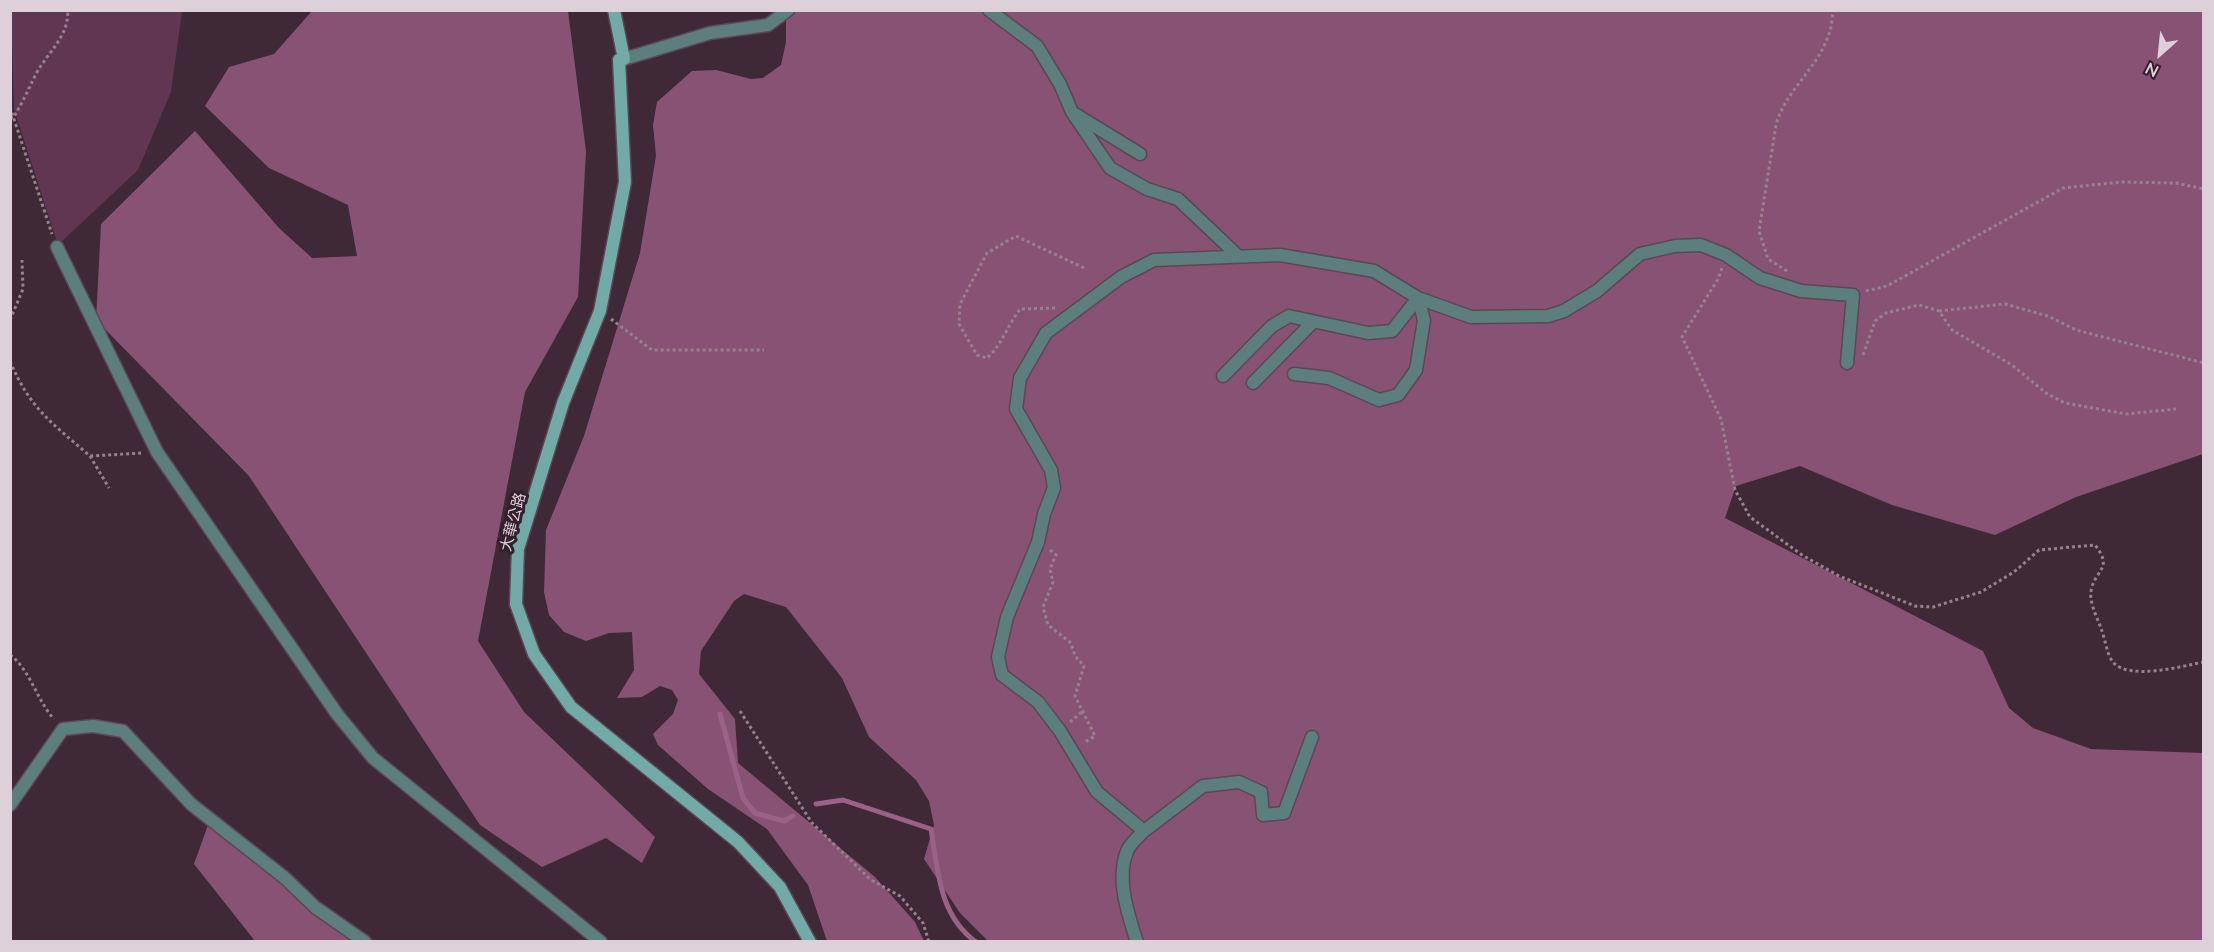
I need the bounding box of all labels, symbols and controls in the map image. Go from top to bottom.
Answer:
north arrow [2130,24,2190,84]
text: N [2142,59,2161,82]
street label: 大華公路 [497,491,529,553]

